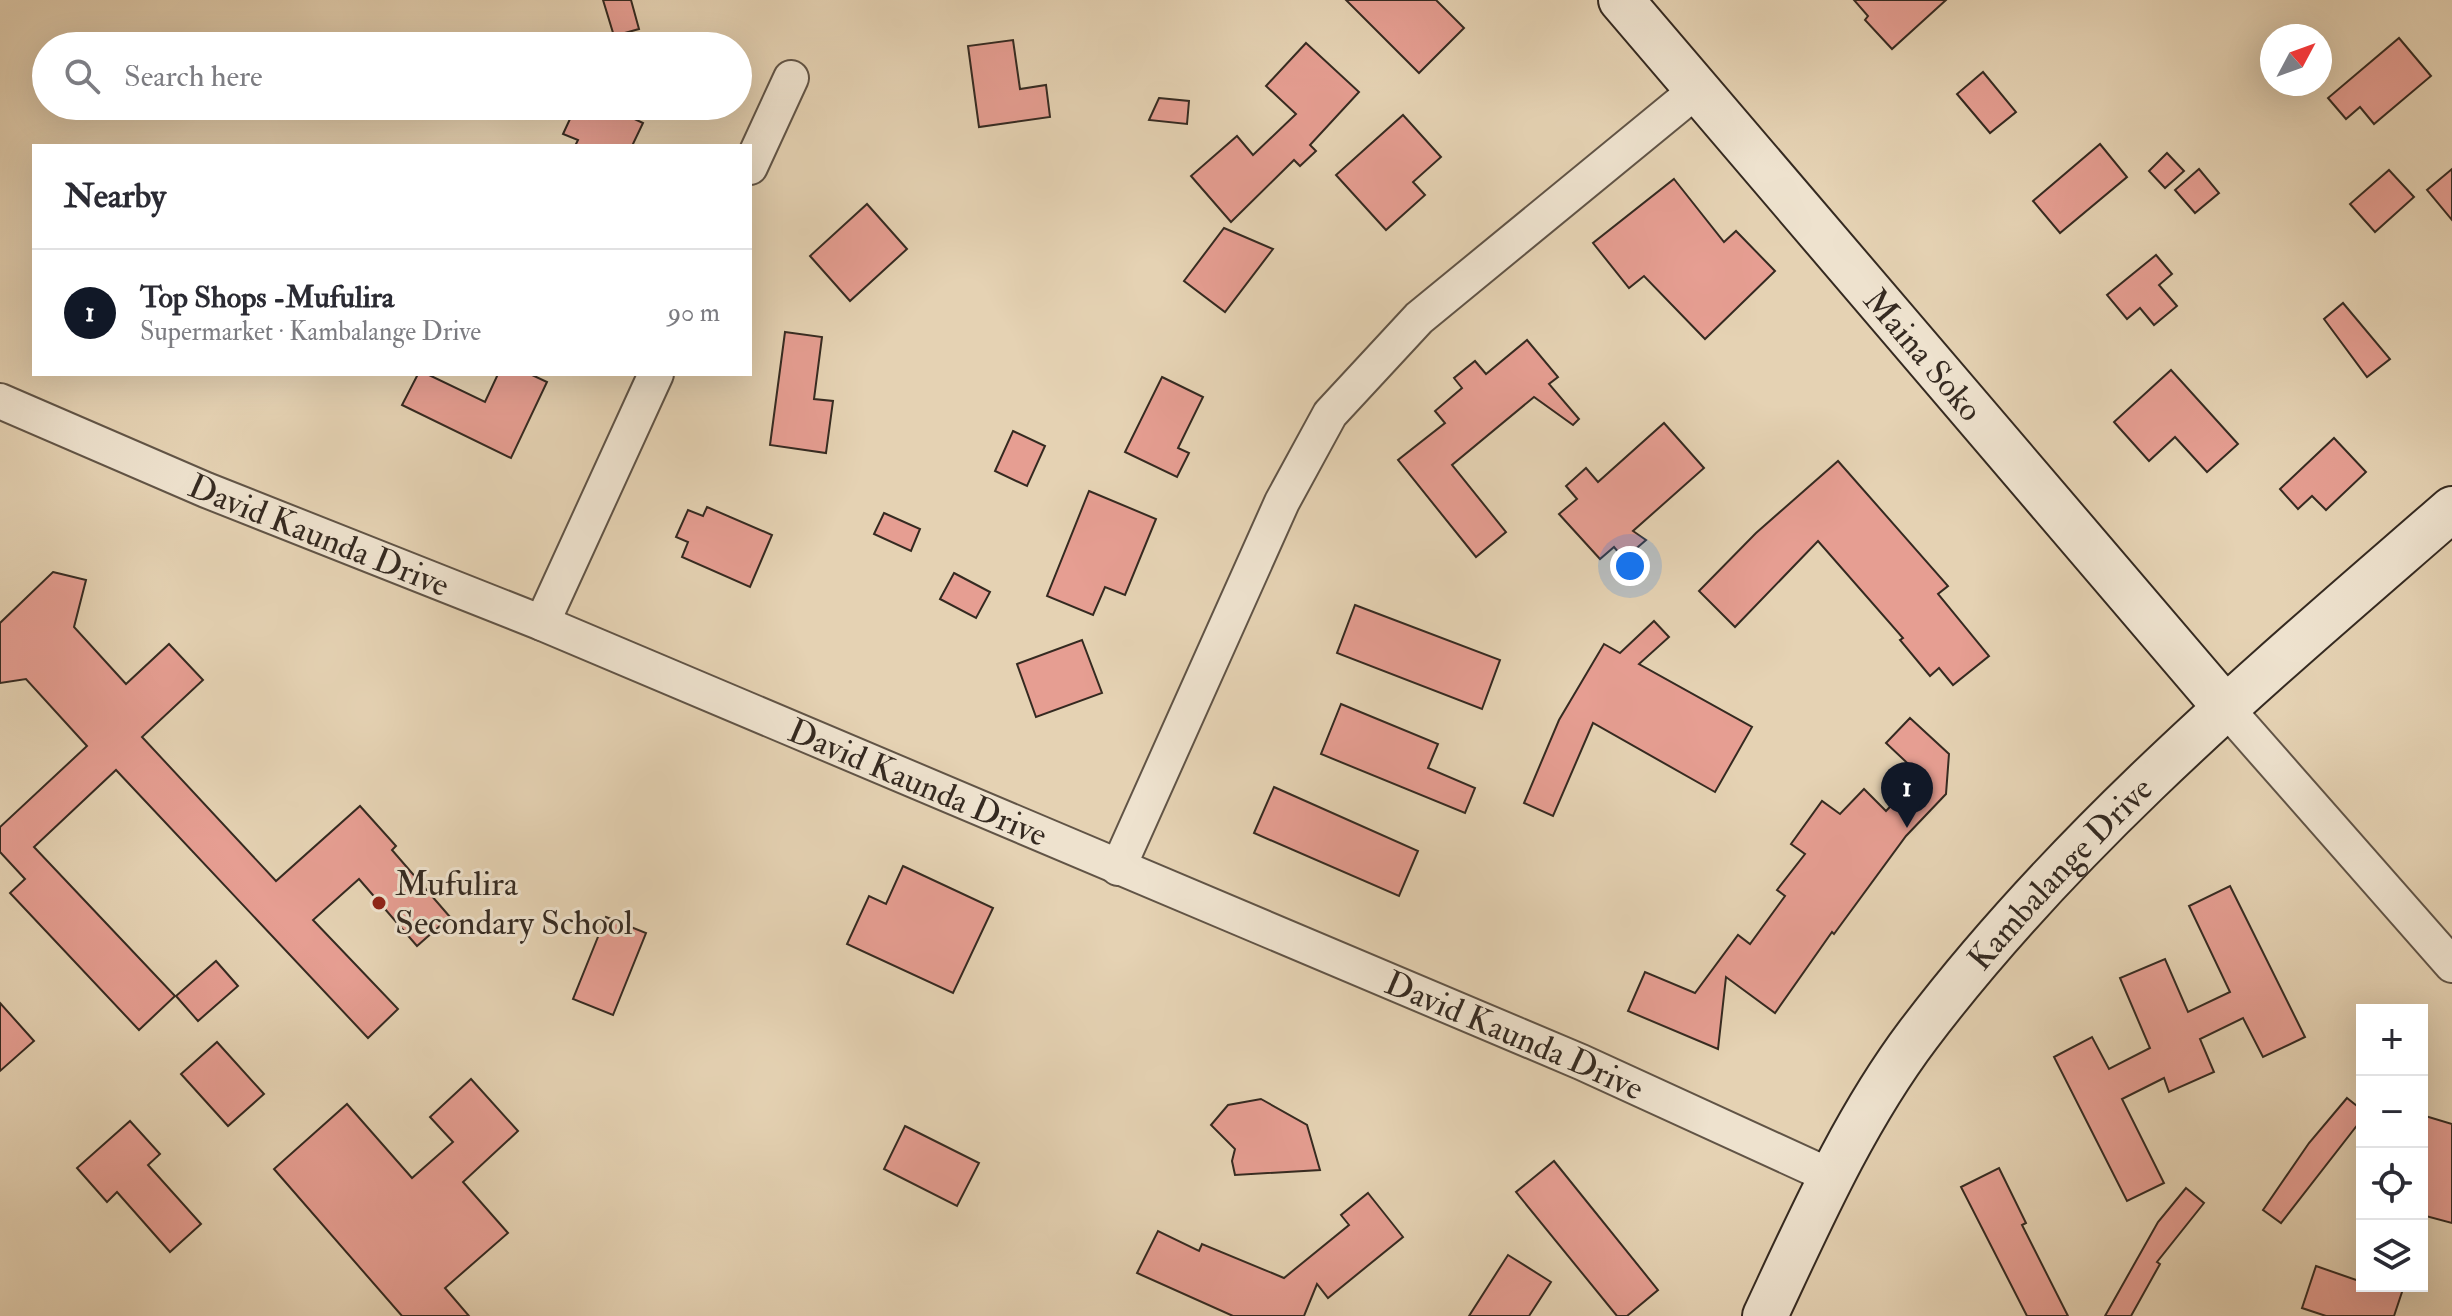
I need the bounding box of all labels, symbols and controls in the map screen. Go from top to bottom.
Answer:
north arrow [2260,24,2332,96]
search box [32,32,752,120]
icon: search [60,54,104,98]
text: Search here [124,58,263,95]
text: Nearby [64,175,166,218]
text: Top Shops -Mufulira [140,279,394,316]
street label: Maina Soko [1854,280,1991,431]
text: 1 [85,297,95,329]
text: 90 m [668,297,720,329]
text: Supermarket · Kambalange Drive [140,316,481,348]
street label: David Kaunda Drive [181,465,455,607]
your location [1610,546,1650,586]
street label: David Kaunda Drive [781,710,1053,857]
pin: 1 [1881,762,1933,828]
street label: Kambalange Drive [1959,768,2162,980]
place label: Mufulira Secondary School [395,863,633,945]
marker: Mufulira Secondary School [370,894,388,912]
street label: David Kaunda Drive [1378,962,1650,1111]
map controls [2356,1004,2428,1292]
button: + [2356,1004,2428,1076]
button: − [2356,1076,2428,1148]
button: locate [2356,1148,2428,1220]
button: layers [2356,1220,2428,1292]

